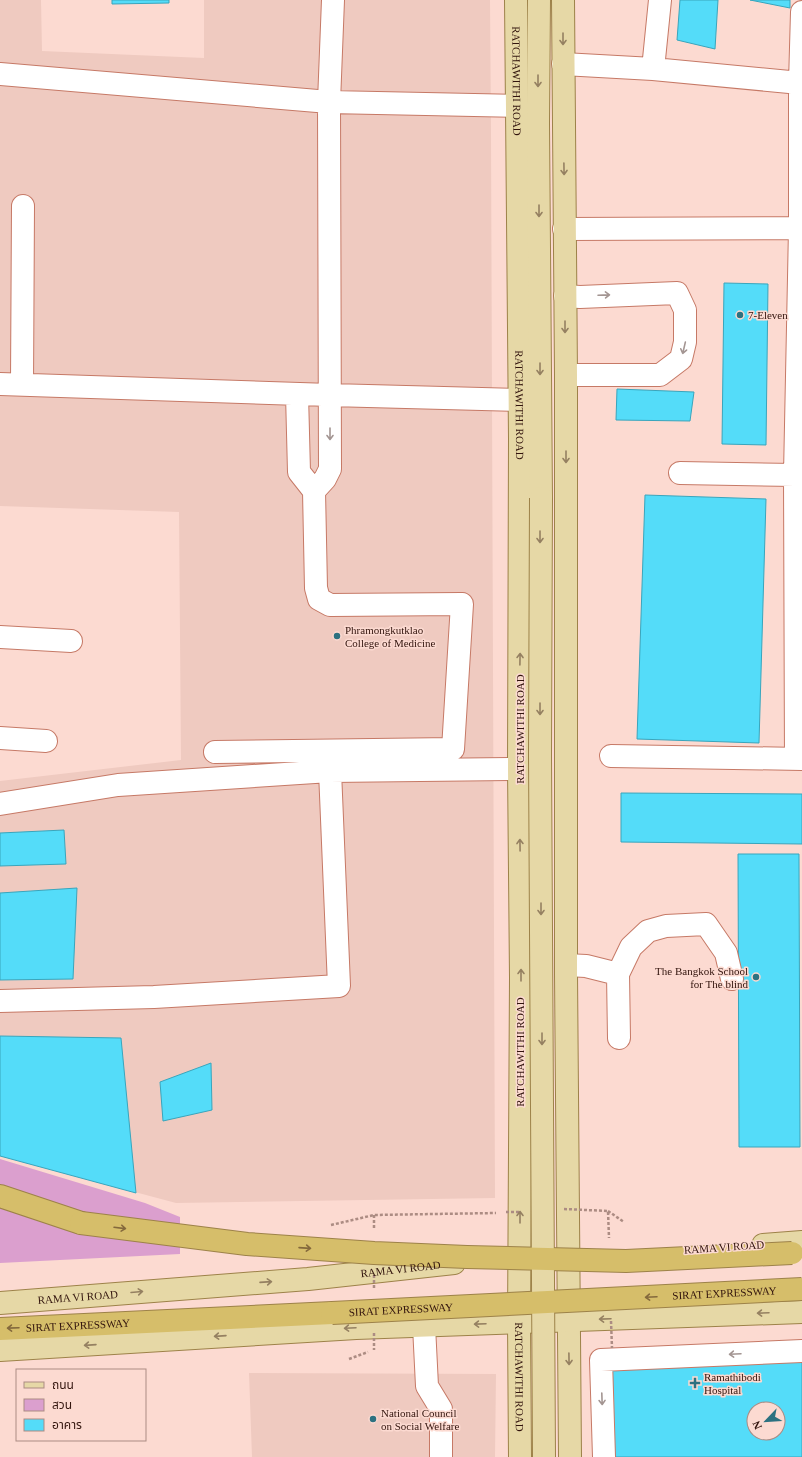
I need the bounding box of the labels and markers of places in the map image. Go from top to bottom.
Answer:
place label: 7-Eleven [748,309,788,321]
marker: 7-Eleven [735,310,745,320]
place label: Phramongkutklao College of Medicine [345,624,436,649]
marker: Phramongkutklao College of Medicine [332,631,342,641]
place label: The Bangkok School for The blind [655,965,748,990]
marker: The Bangkok School for The blind [751,972,761,982]
place label: Ramathibodi Hospital [704,1371,761,1396]
marker: Ramathibodi Hospital [689,1377,701,1389]
place label: National Council on Social Welfare [381,1407,459,1432]
marker: National Council on Social Welfare [368,1414,378,1424]

